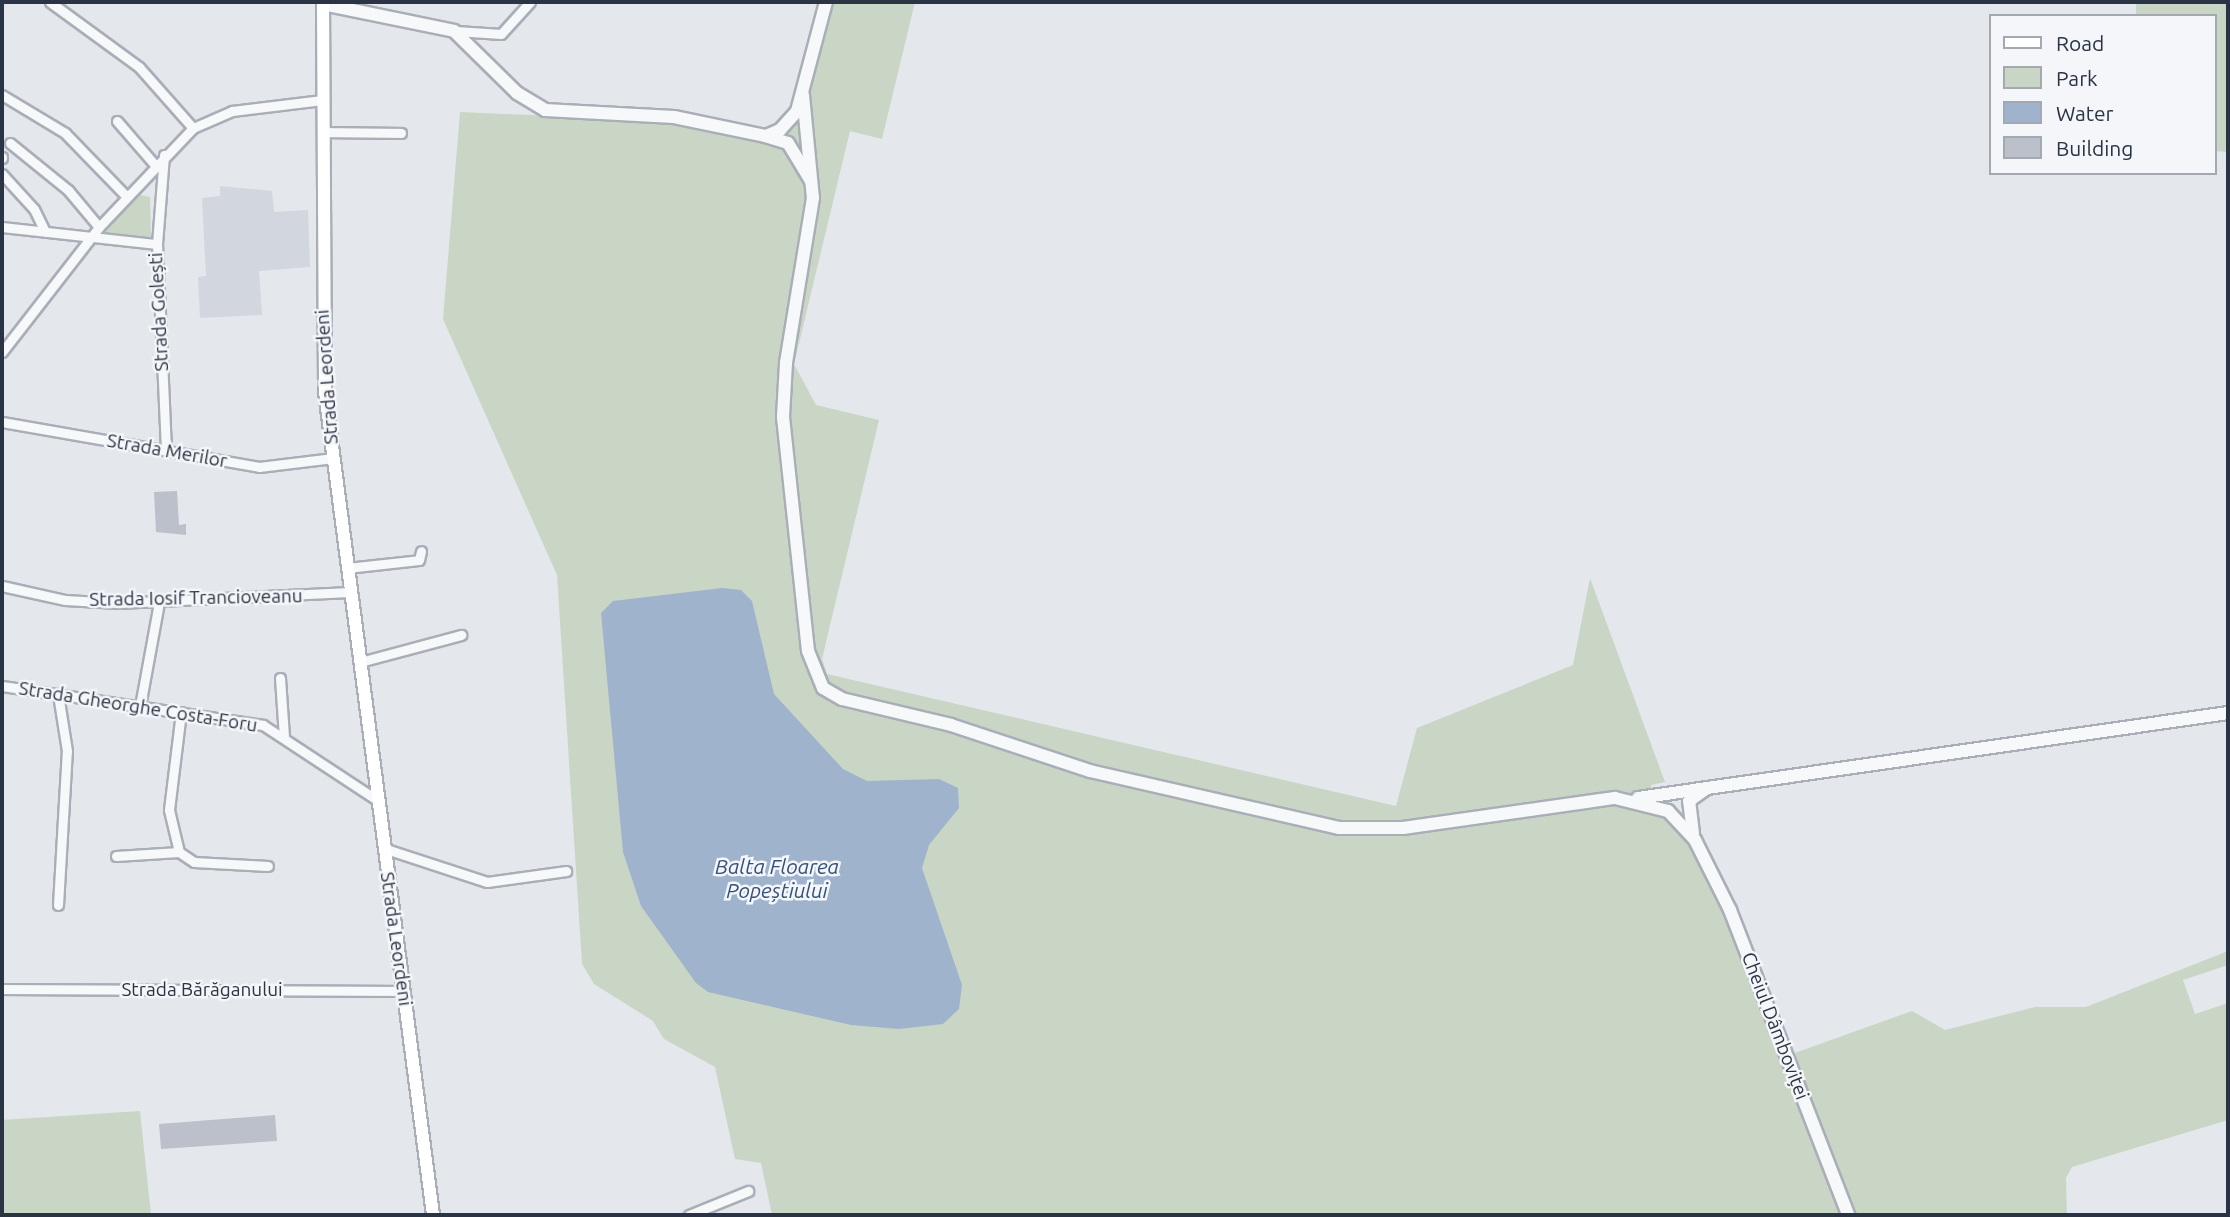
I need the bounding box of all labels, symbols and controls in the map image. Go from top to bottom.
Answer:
legend [1988,14,2216,175]
text: Road [2056,31,2104,55]
text: Park [2056,66,2098,90]
text: Water [2056,101,2114,125]
text: Building [2056,136,2133,160]
street label: Strada Golești [144,252,174,372]
street label: Strada Leordeni [311,309,343,445]
street label: Strada Merilor [105,429,229,473]
street label: Strada Iosif Trancioveanu [89,585,303,611]
street label: Strada Gheorghe Costa-Foru [17,677,259,737]
water label: Balta Floarea Popeștiului [715,853,839,903]
street label: Strada Leordeni [375,871,417,1007]
street label: Cheiul Dâmboviței [1736,949,1814,1103]
street label: Strada Bărăganului [121,979,283,1001]

